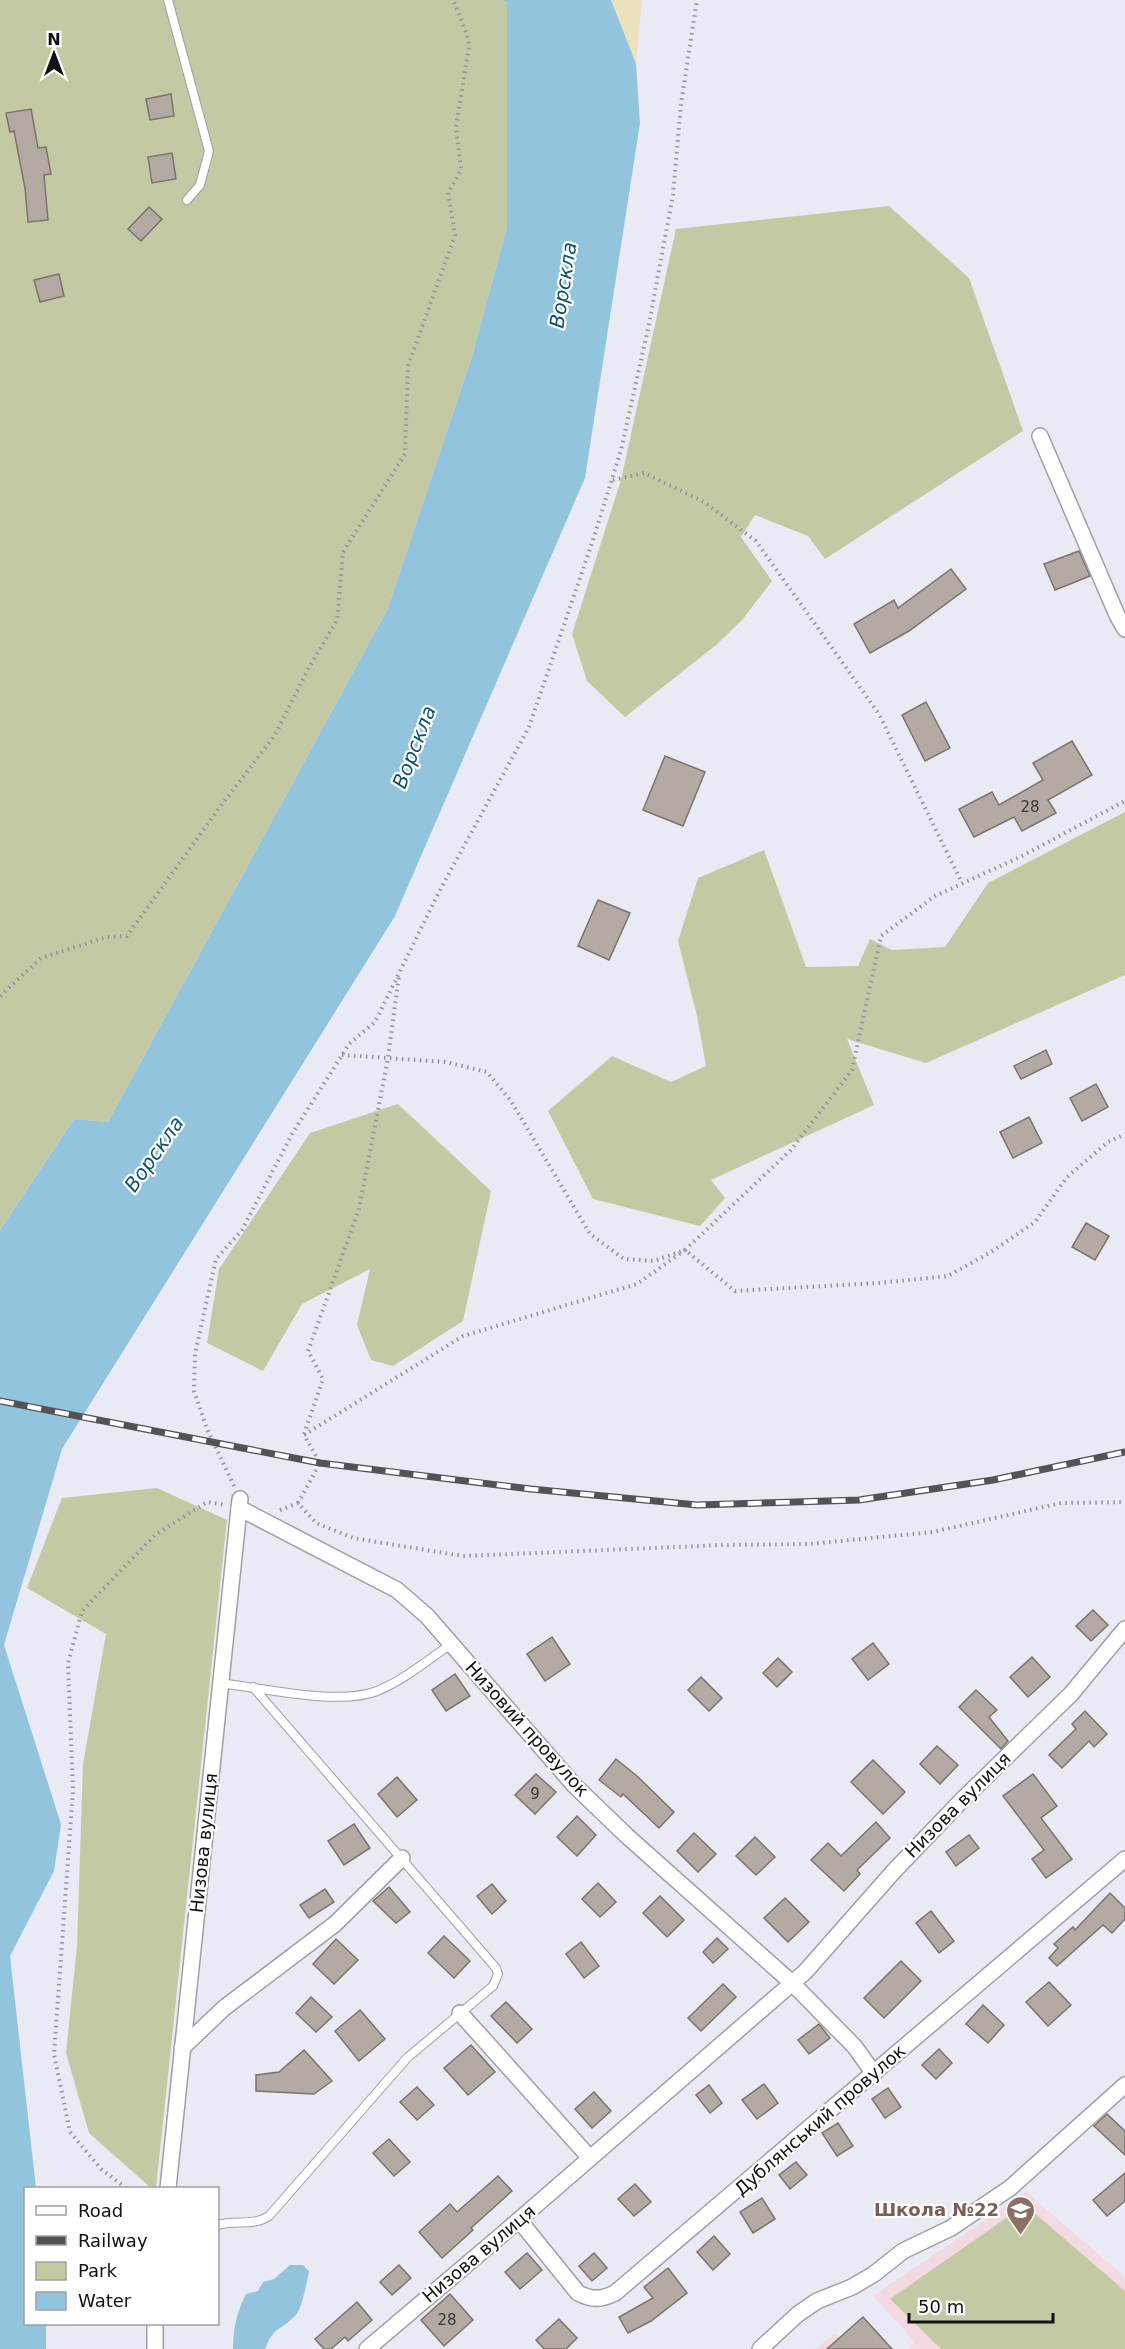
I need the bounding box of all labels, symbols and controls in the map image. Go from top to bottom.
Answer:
north arrow [24,24,84,84]
text: N [47,30,61,49]
water label: Ворскла [544,240,582,330]
water label: Ворскла [387,702,441,792]
house number: 28 [1020,798,1040,816]
water label: Ворскла [119,1112,189,1196]
street label: Низовий провулок [461,1657,594,1801]
street label: Низова вулиця [900,1747,1015,1862]
street label: Низова вулиця [186,1772,221,1914]
house number: 9 [530,1785,540,1803]
street label: Дублянський провулок [730,2040,909,2199]
legend [24,2187,219,2325]
school or university icon: Школа №22 [1004,2194,1036,2236]
place label: Школа №22 [874,2199,999,2220]
text: Road [78,2200,123,2221]
street label: Низова вулиця [418,2200,539,2307]
text: Railway [78,2230,148,2251]
text: Park [78,2260,117,2281]
scale bar [909,2286,1053,2324]
text: Water [78,2290,132,2311]
text: 50 m [918,2296,964,2317]
house number: 28 [437,2311,457,2329]

